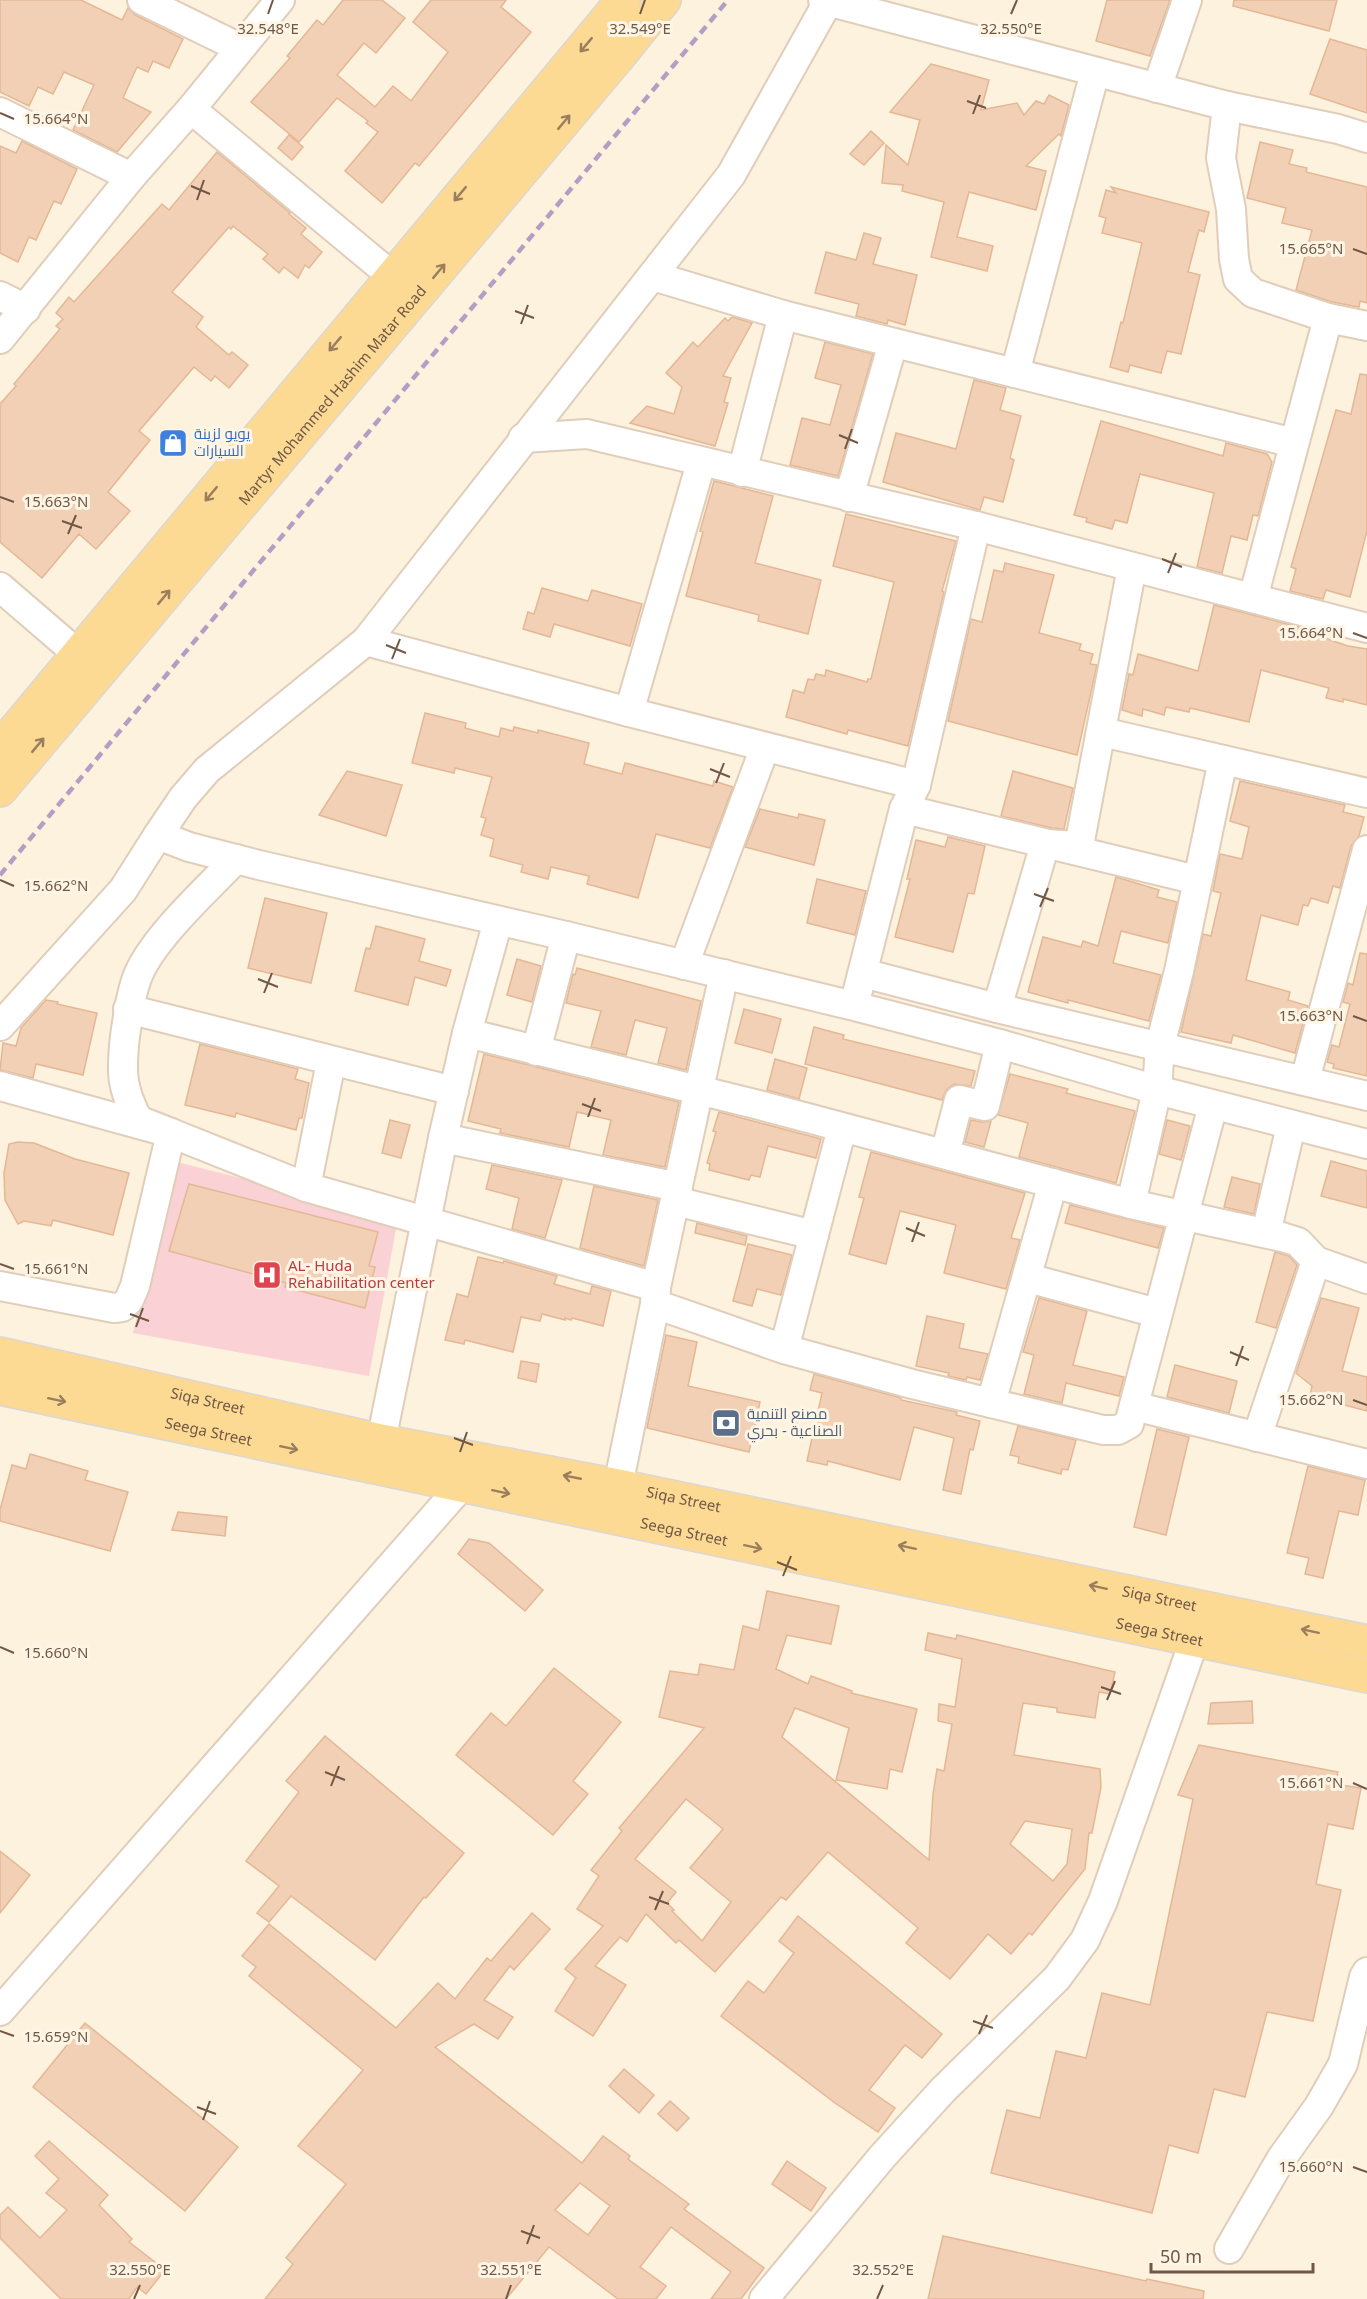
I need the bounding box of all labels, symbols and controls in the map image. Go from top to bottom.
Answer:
text: 32.548°E [237,18,299,38]
text: 32.549°E [609,18,671,38]
text: 32.550°E [980,18,1042,38]
one-way arrow [579,37,593,52]
text: 15.664°N [24,108,88,128]
one-way arrow [557,114,570,130]
one-way arrow [454,186,467,202]
text: 15.665°N [1279,238,1343,258]
one-way arrow [432,263,445,279]
street label: Martyr Mohammed Hashim Matar Road [234,281,430,509]
one-way arrow [329,336,342,352]
place label: يويو لزينة السيارات [194,423,250,460]
shop icon: يويو لزينة السيارات [157,427,189,459]
one-way arrow [205,486,218,502]
text: 15.663°N [24,491,88,511]
one-way arrow [157,590,171,605]
text: 15.664°N [1279,622,1343,642]
one-way arrow [31,738,45,753]
text: 15.662°N [24,875,88,895]
text: 15.663°N [1279,1005,1343,1025]
place label: AL- Huda Rehabilitation center [288,1255,435,1292]
text: 15.661°N [24,1258,88,1278]
hospital icon: AL- Huda Rehabilitation center [251,1259,283,1291]
street label: Siqa Street [169,1382,248,1419]
text: 15.662°N [1279,1389,1343,1409]
one-way arrow [47,1395,66,1406]
place label: مصنع التنمية الصناعية - بحري [747,1403,842,1443]
bank icon: مصنع التنمية الصناعية - بحري [710,1407,742,1439]
street label: Seega Street [163,1412,255,1450]
one-way arrow [279,1443,298,1454]
one-way arrow [563,1471,583,1482]
street label: Siqa Street [645,1481,723,1516]
one-way arrow [490,1487,510,1498]
street label: Seega Street [639,1512,730,1550]
one-way arrow [898,1540,917,1552]
one-way arrow [743,1541,762,1553]
one-way arrow [1089,1580,1108,1592]
street label: Siqa Street [1120,1580,1199,1615]
street label: Seega Street [1114,1612,1206,1650]
one-way arrow [1300,1625,1320,1636]
text: 15.660°N [24,1642,88,1662]
text: 15.661°N [1279,1772,1343,1792]
text: 15.659°N [24,2026,88,2046]
text: 15.660°N [1279,2156,1343,2176]
scale bar [1151,2236,1313,2274]
text: 50 m [1160,2244,1202,2268]
text: 32.550°E [109,2259,171,2279]
text: 32.551°E [480,2259,542,2279]
text: 32.552°E [852,2259,914,2279]

